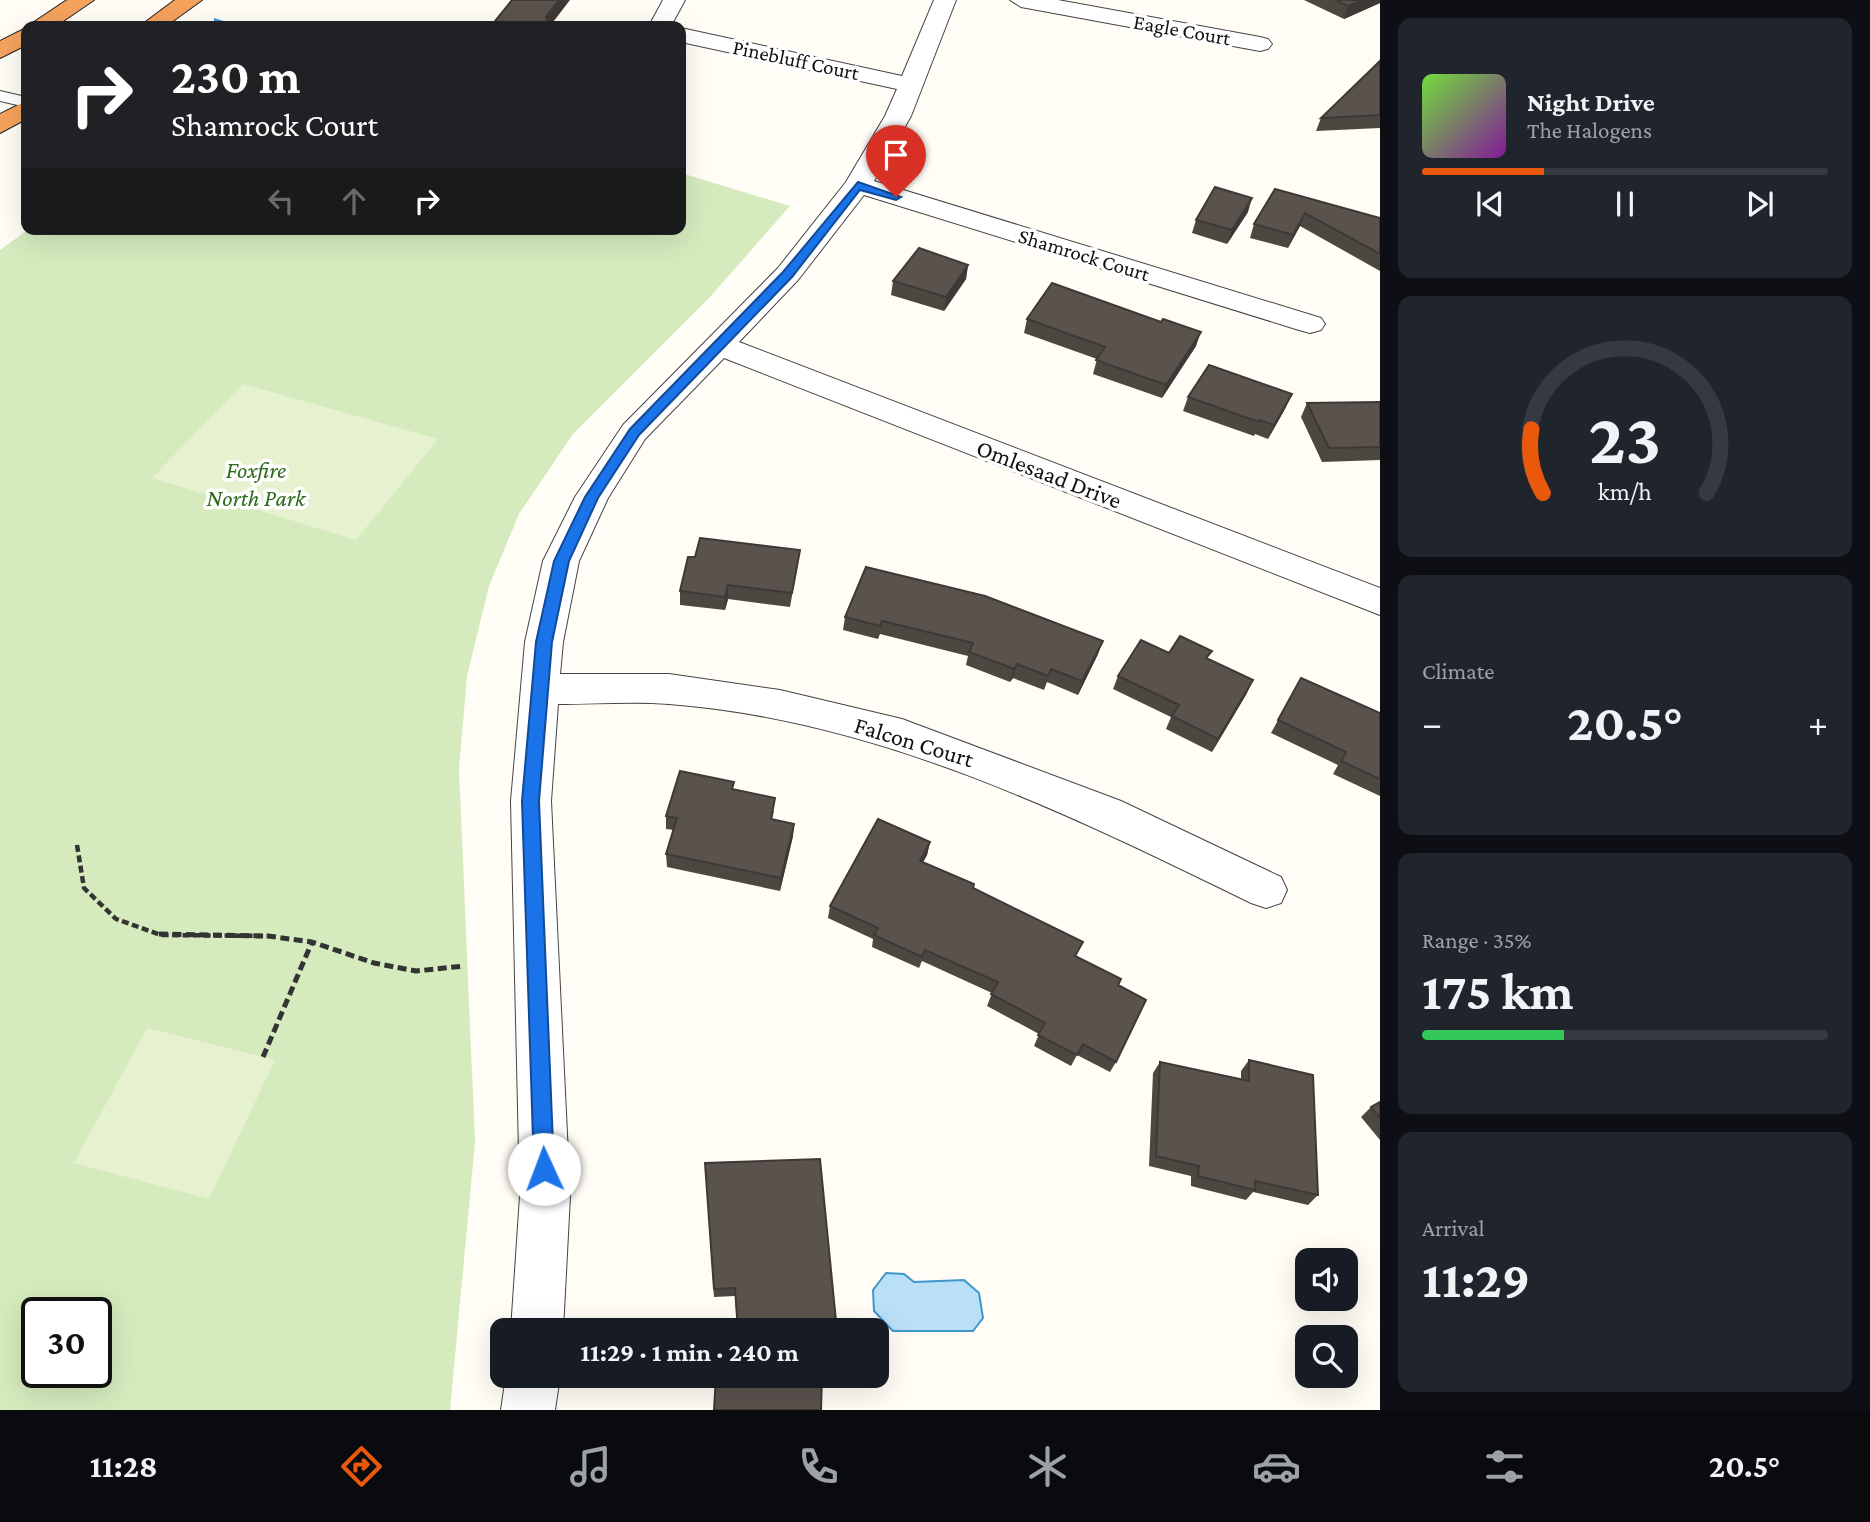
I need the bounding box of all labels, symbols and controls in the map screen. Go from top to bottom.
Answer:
street label: Eagle Court [1132,10,1233,51]
street label: Pinebluff Court [731,35,862,85]
icon: right [56,49,147,140]
text: 230 m [171,49,301,104]
text: Night Drive [1527,88,1655,117]
text: Shamrock Court [171,107,378,143]
text: The Halogens [1527,117,1652,143]
pin [866,125,926,197]
icon: arrive [877,136,915,174]
icon: left [262,182,300,220]
icon: ahead [335,182,373,220]
icon: right [408,182,446,220]
icon: previous [1471,185,1509,223]
icon: pause [1606,185,1644,223]
icon: next [1741,185,1779,223]
street label: Shamrock Court [1015,224,1154,287]
text: 23 [1589,398,1661,479]
street label: Omlesaad Drive [973,433,1126,514]
park label: Foxfire North Park [207,456,307,511]
text: km/h [1598,477,1652,504]
text: Climate [1422,658,1494,684]
text: 20.5° [1567,693,1683,751]
text: − [1422,702,1442,744]
text: + [1808,702,1828,744]
street label: Falcon Court [851,711,978,773]
text: Range · 35% [1422,927,1531,953]
text: 175 km [1422,962,1574,1020]
position arrow [507,1132,581,1206]
text: Arrival [1422,1215,1485,1241]
map controls [1295,1248,1358,1388]
button: sound [1295,1248,1358,1311]
text: 11:29 [1422,1250,1530,1308]
speed limit sign: 30 [21,1297,112,1388]
button: search [1295,1325,1358,1388]
text: 11:29 · 1 min · 240 m [580,1338,799,1367]
icon: directions [337,1442,386,1491]
icon: music [566,1442,615,1491]
icon: phone [794,1442,843,1491]
icon: climate [1023,1442,1072,1491]
icon: car [1252,1442,1301,1491]
icon: filters [1480,1442,1529,1491]
text: 11:28 [90,1448,158,1484]
text: 20.5° [1709,1448,1780,1484]

